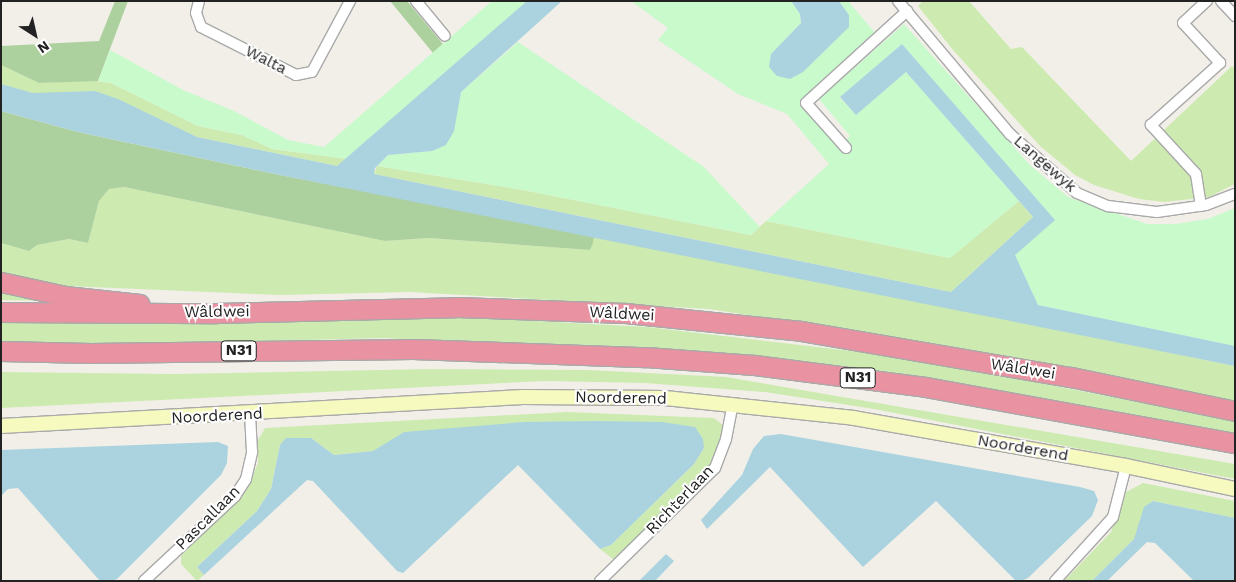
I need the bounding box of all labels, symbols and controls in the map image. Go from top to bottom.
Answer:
north arrow [10,10,60,60]
text: N [35,38,52,57]
street label: Walta [242,41,290,79]
street label: Langewyk [1010,132,1080,196]
street label: Wâldwei [184,302,250,322]
street label: Wâldwei [589,303,655,325]
road number: N31 [220,338,258,364]
street label: Wâldwei [989,354,1057,384]
road number: N31 [839,366,877,390]
street label: Noorderend [575,388,667,408]
street label: Noorderend [171,404,263,428]
street label: Noorderend [976,431,1070,465]
street label: Richterlaan [642,461,718,539]
street label: Pascallaan [172,482,244,554]

